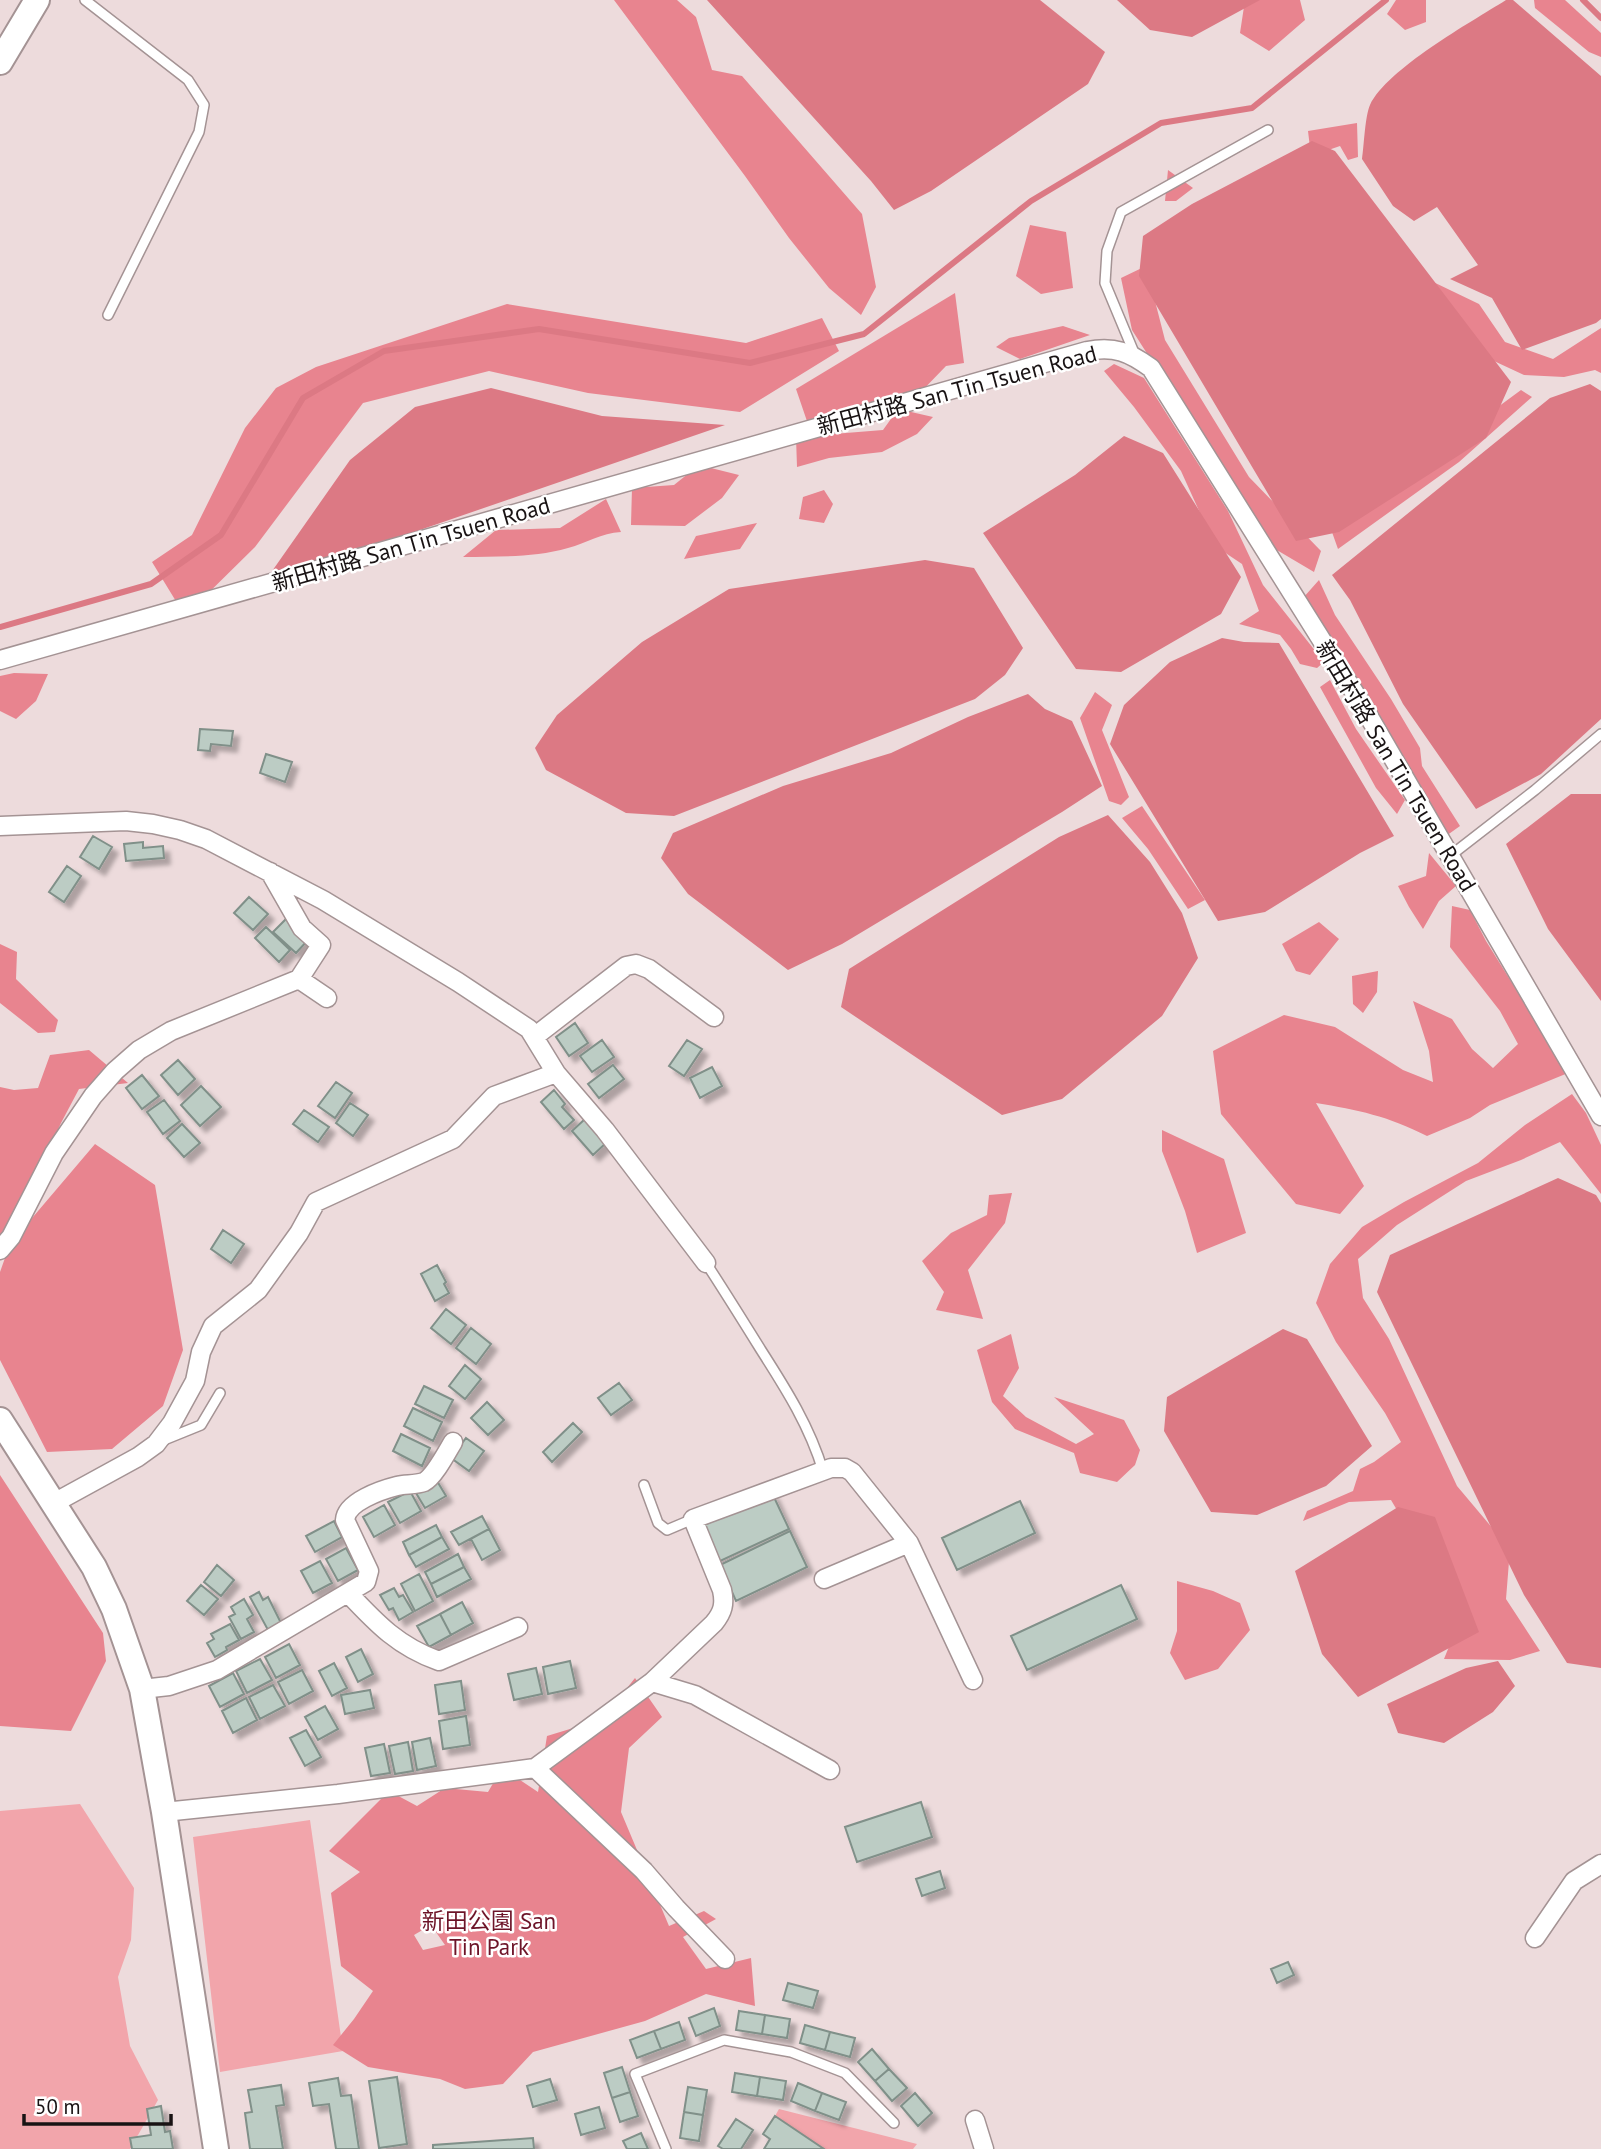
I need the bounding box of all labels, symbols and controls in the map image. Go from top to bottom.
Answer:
street label: 新田村路 San Tin Tsuen Road [814,338,1100,441]
street label: 新田村路 San Tin Tsuen Road [268,490,553,597]
street label: 新田村路 San Tin Tsuen Road [1310,635,1483,897]
park label: 新田公園 San Tin Park [422,1906,556,1961]
scale bar [24,2082,172,2126]
text: 50 m [35,2093,81,2120]

